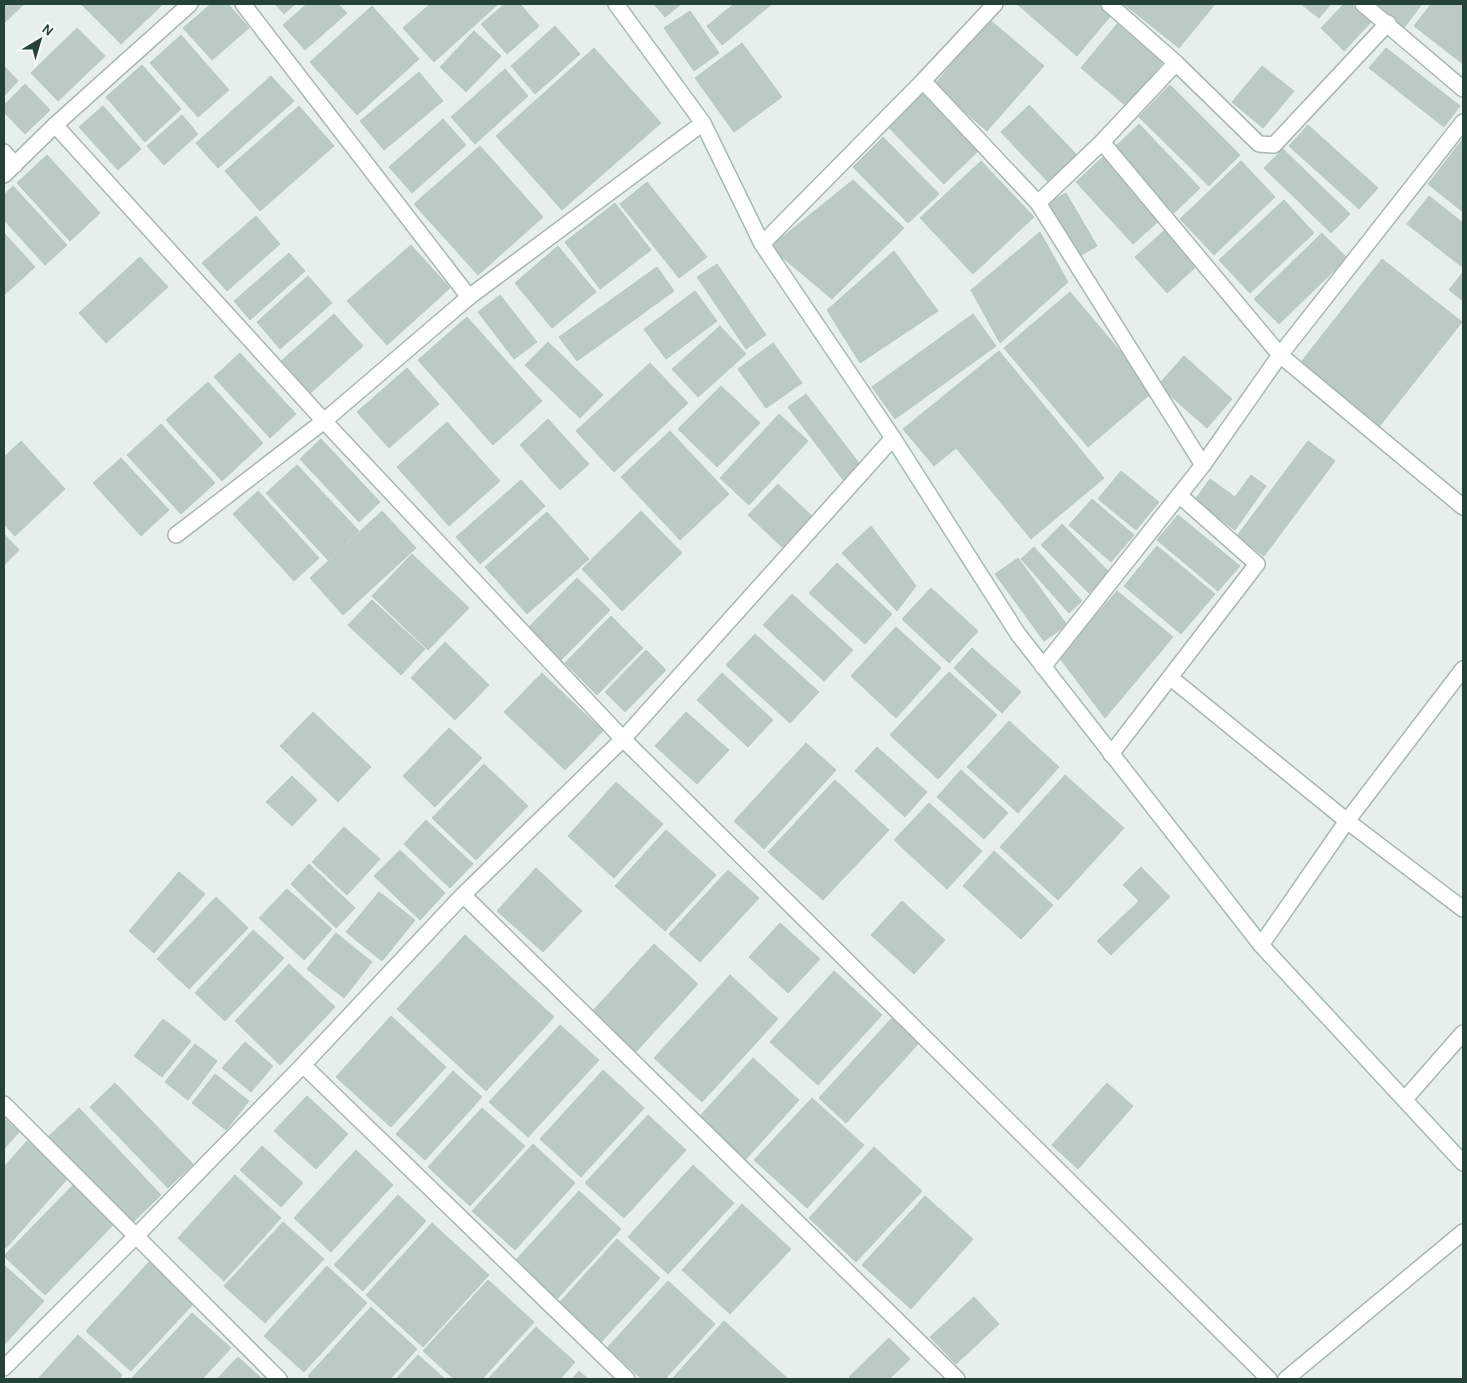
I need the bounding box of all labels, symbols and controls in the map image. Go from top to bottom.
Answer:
north arrow [15,15,65,65]
text: N [39,20,57,40]

